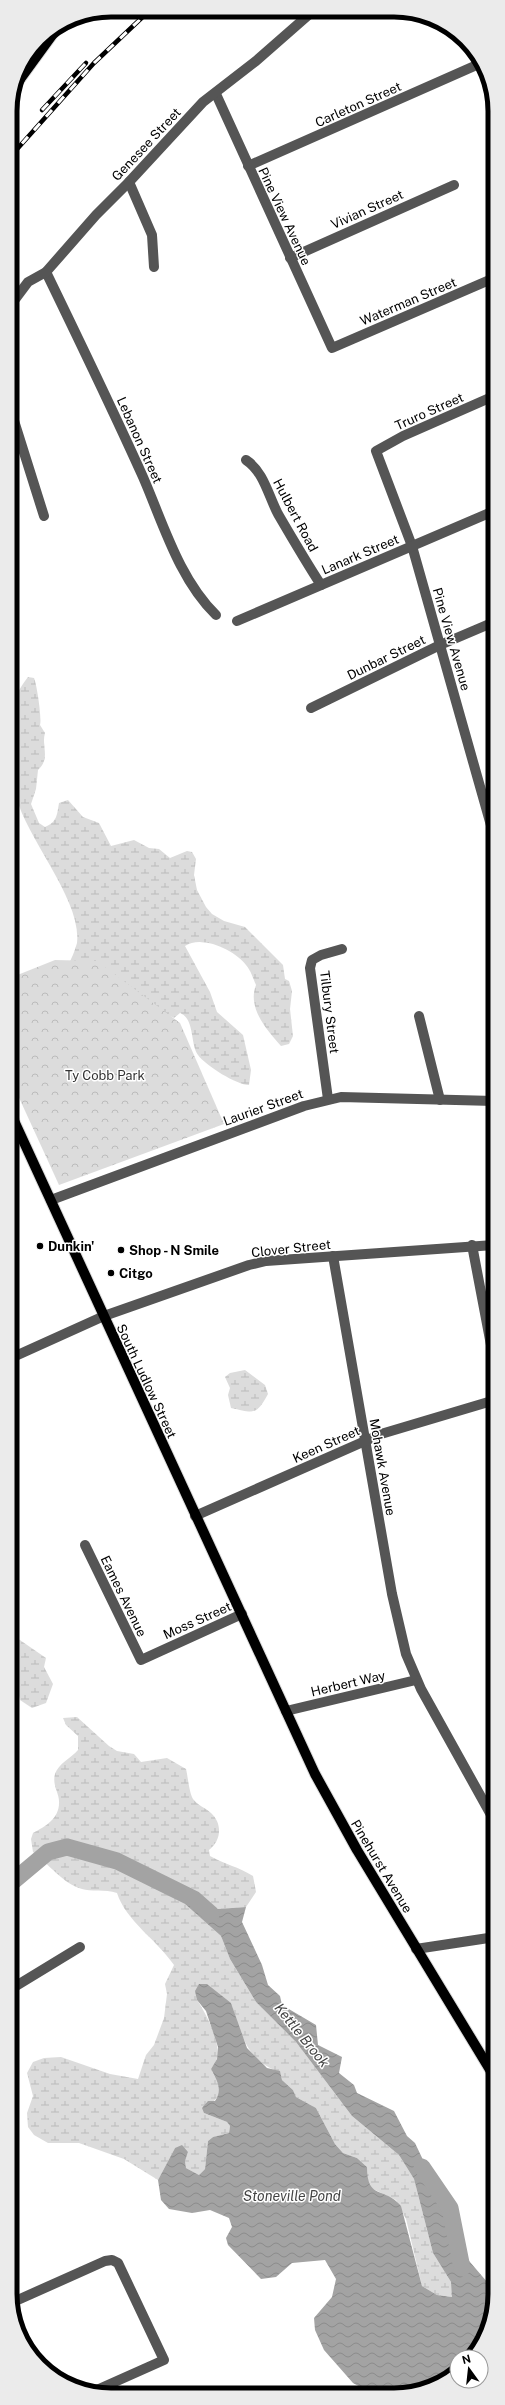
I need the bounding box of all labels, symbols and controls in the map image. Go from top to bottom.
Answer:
street label: Carleton Street [313,79,404,130]
street label: Genesee Street [109,105,184,184]
street label: Pine View Avenue [255,165,314,268]
street label: Vivian Street [329,187,406,232]
street label: Waterman Street [358,274,459,329]
street label: Truro Street [393,390,466,433]
street label: Lebanon Street [114,395,165,486]
street label: Hulbert Road [270,476,321,554]
street label: Lanark Street [319,531,401,578]
street label: Pine View Avenue [430,586,473,692]
street label: Dunbar Street [345,632,428,683]
street label: Tilbury Street [317,970,342,1054]
park label: Ty Cobb Park [65,1068,145,1083]
street label: Laurier Street [221,1086,305,1129]
street label: Clover Street [251,1237,332,1260]
place label: Dunkin' [48,1239,94,1254]
marker: Dunkin' [35,1241,45,1251]
place label: Shop - N Smile [129,1243,219,1258]
marker: Shop - N Smile [116,1245,126,1255]
place label: Citgo [119,1266,153,1281]
marker: Citgo [106,1268,116,1278]
street label: South Ludlow Street [113,1322,180,1441]
street label: Mohawk Avenue [367,1417,398,1517]
street label: Keen Street [290,1423,362,1466]
street label: Eames Avenue [98,1553,150,1639]
street label: Moss Street [161,1599,234,1642]
street label: Herbert Way [309,1668,387,1699]
street label: Pinehurst Avenue [348,1817,415,1916]
water label: Kettle Brook [271,2000,333,2071]
water label: Stoneville Pond [243,2188,341,2204]
north arrow [449,2349,489,2389]
text: N [461,2352,472,2366]

